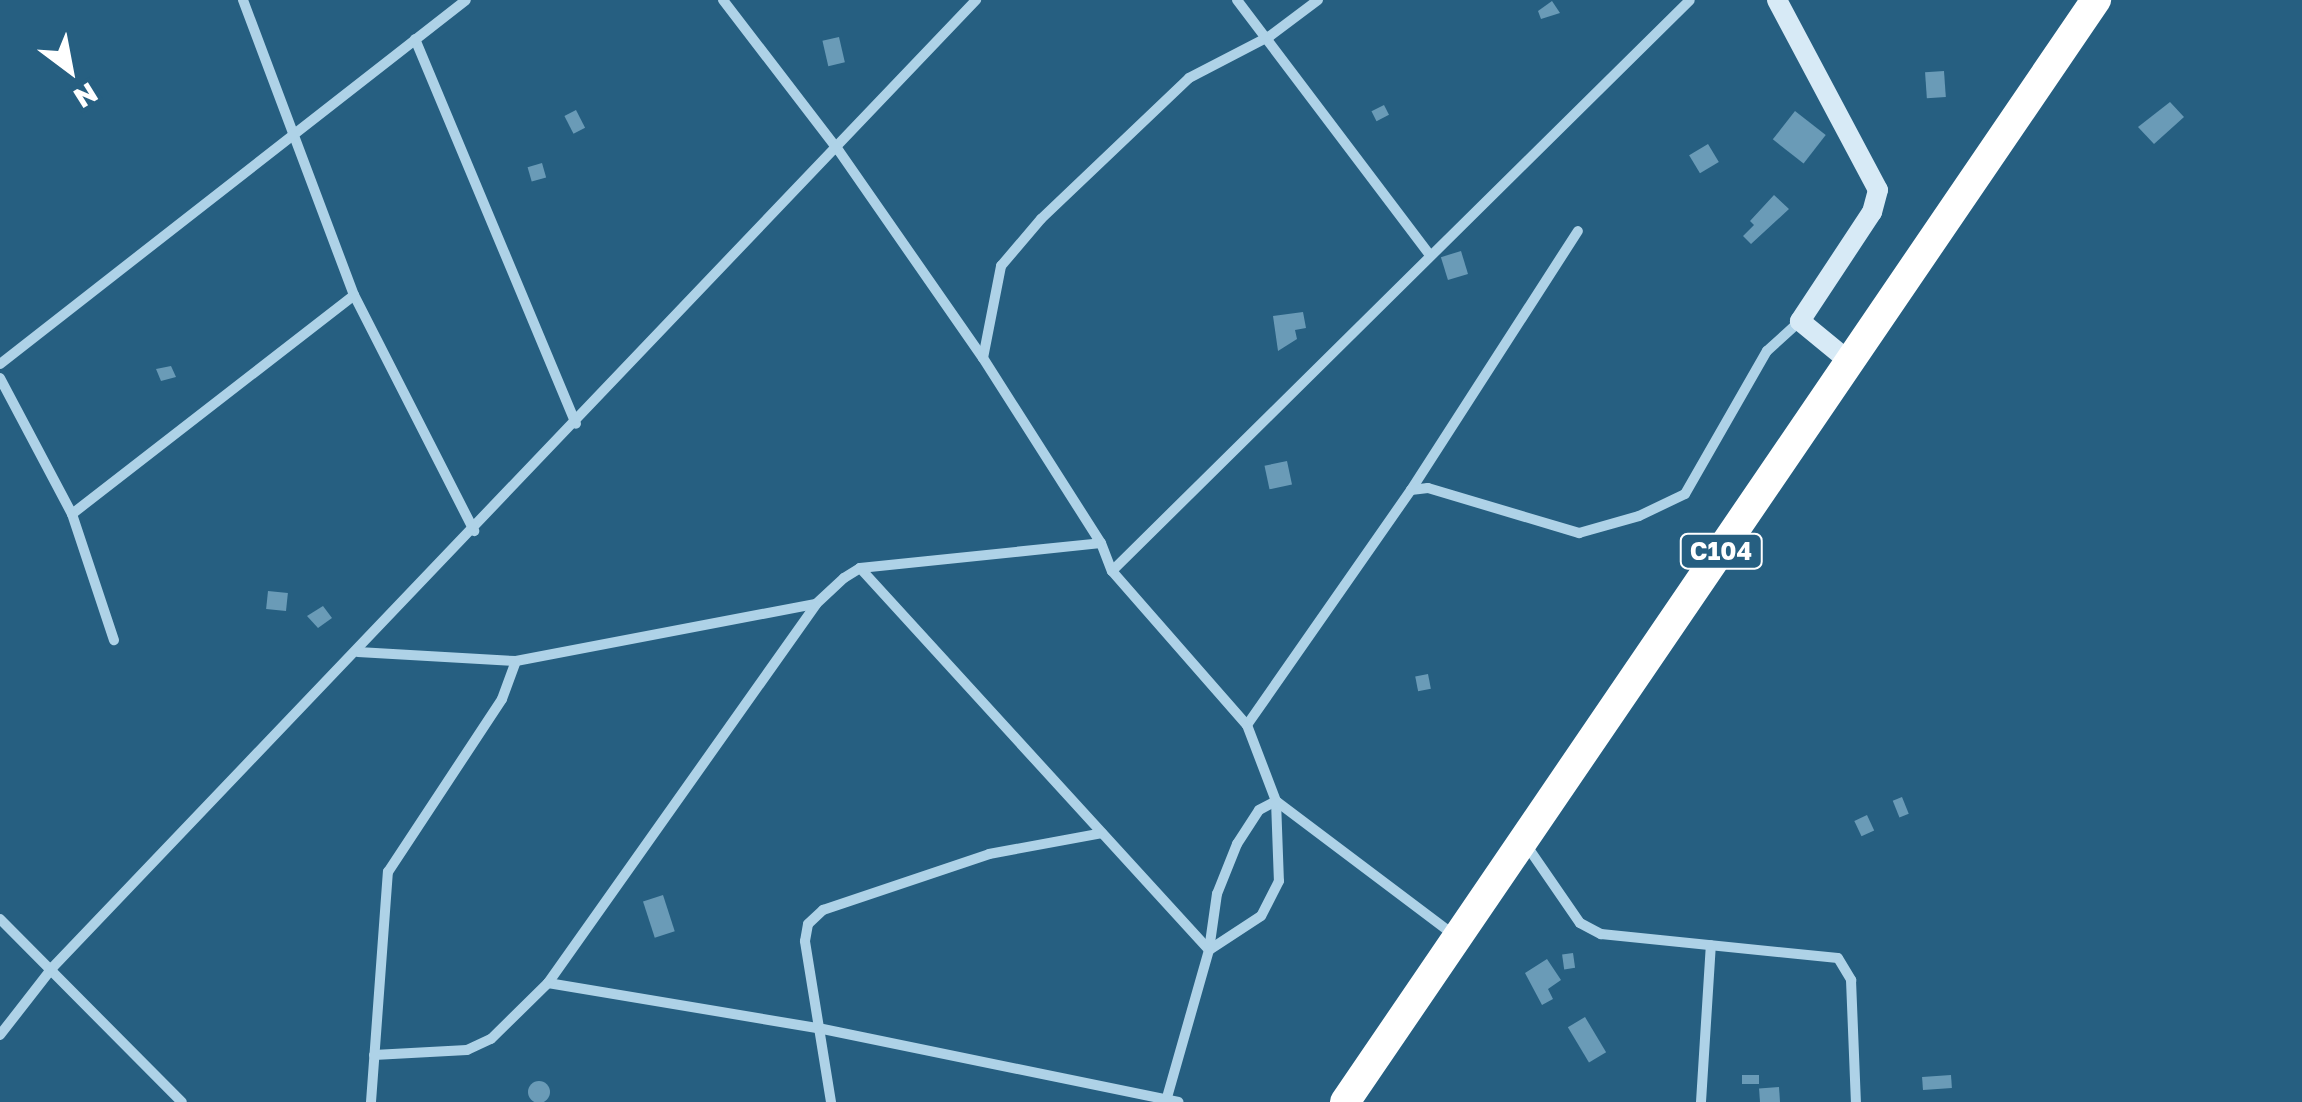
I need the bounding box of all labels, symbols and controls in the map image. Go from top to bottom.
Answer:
north arrow [20,20,120,120]
text: N [68,76,104,115]
road number: C104 [1678,531,1764,571]

